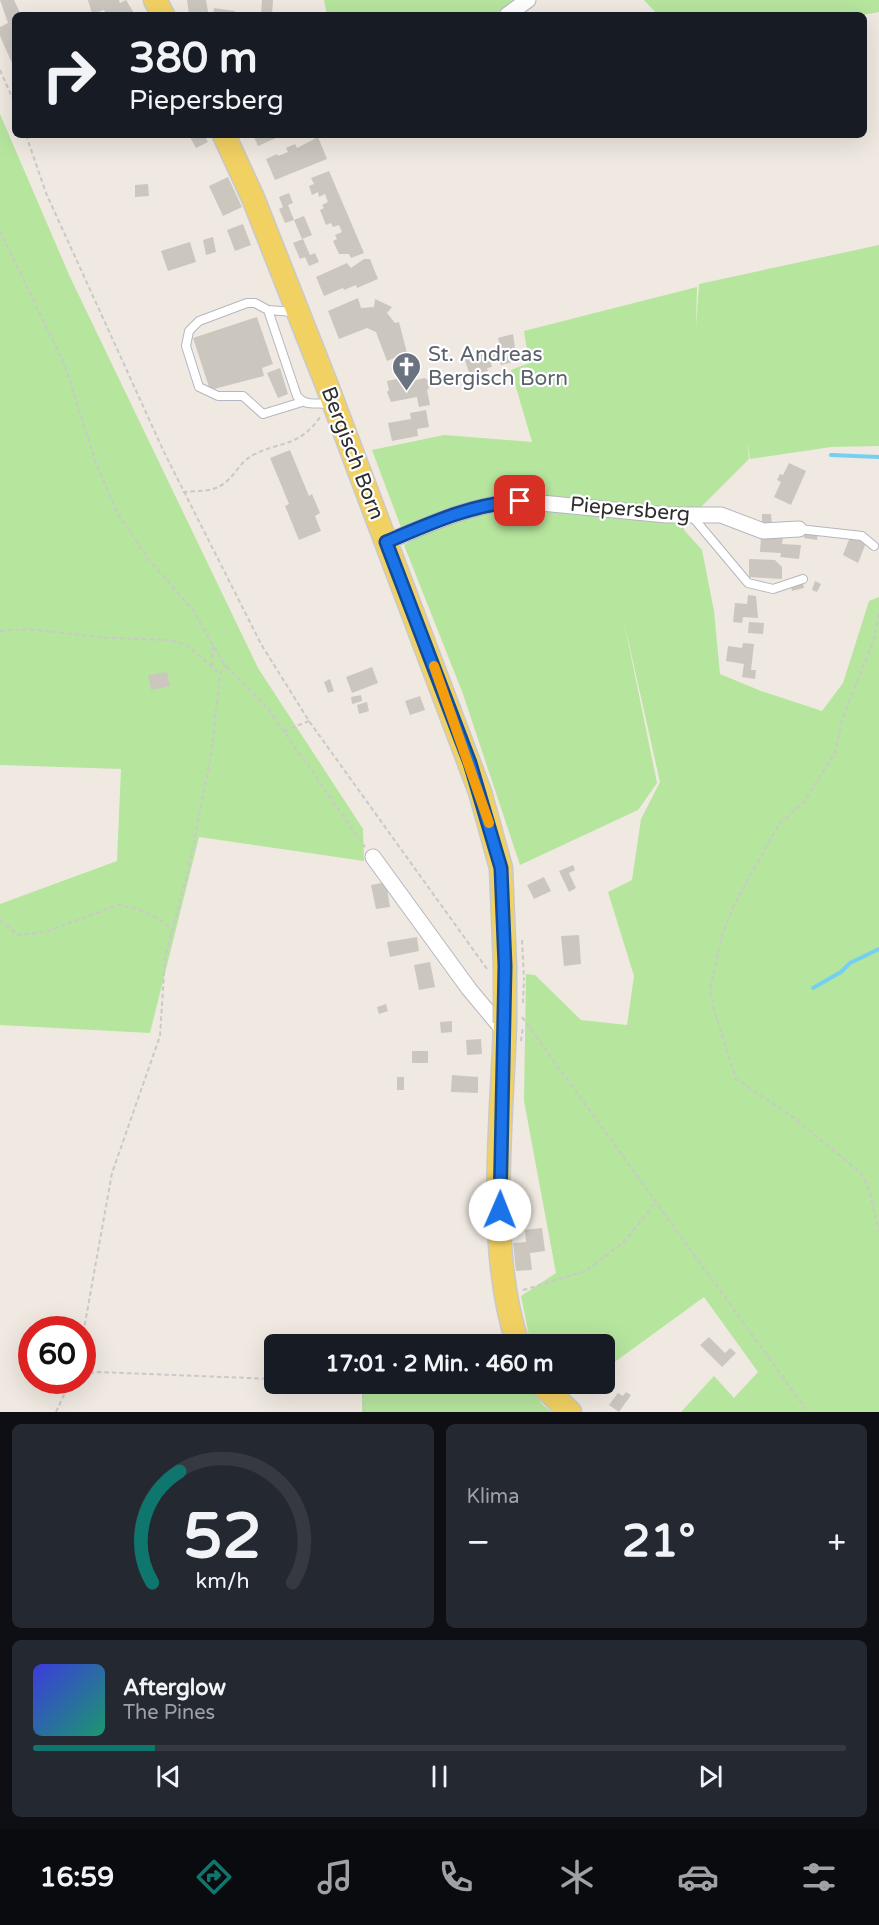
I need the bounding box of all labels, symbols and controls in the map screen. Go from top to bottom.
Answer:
text: 380 m [129,33,258,84]
icon: right [30,36,108,114]
text: Piepersberg [129,84,284,117]
place label: St. Andreas Bergisch Born [428,342,568,391]
church icon: St. Andreas Bergisch Born [391,350,423,392]
street label: Bergisch Born [316,383,389,523]
pin [494,475,545,526]
icon: arrive [503,484,536,517]
street label: Piepersberg [569,492,691,527]
position arrow [468,1178,532,1242]
speed limit sign: 60 [18,1316,96,1394]
text: 17:01 · 2 Min. · 460 m [326,1351,553,1377]
text: Klima [467,1485,519,1509]
text: 52 [184,1500,262,1575]
text: 21° [622,1515,695,1569]
text: − [467,1523,490,1562]
text: + [827,1523,846,1562]
text: km/h [196,1568,250,1594]
text: Afterglow [123,1675,226,1701]
text: The Pines [123,1701,215,1725]
icon: previous [152,1760,185,1793]
icon: pause [423,1760,456,1793]
icon: next [694,1760,727,1793]
icon: directions [193,1856,235,1898]
icon: music [314,1856,356,1898]
icon: phone [435,1856,477,1898]
icon: climate [556,1856,598,1898]
icon: car [677,1856,719,1898]
icon: filters [798,1856,840,1898]
text: 16:59 [39,1861,114,1894]

